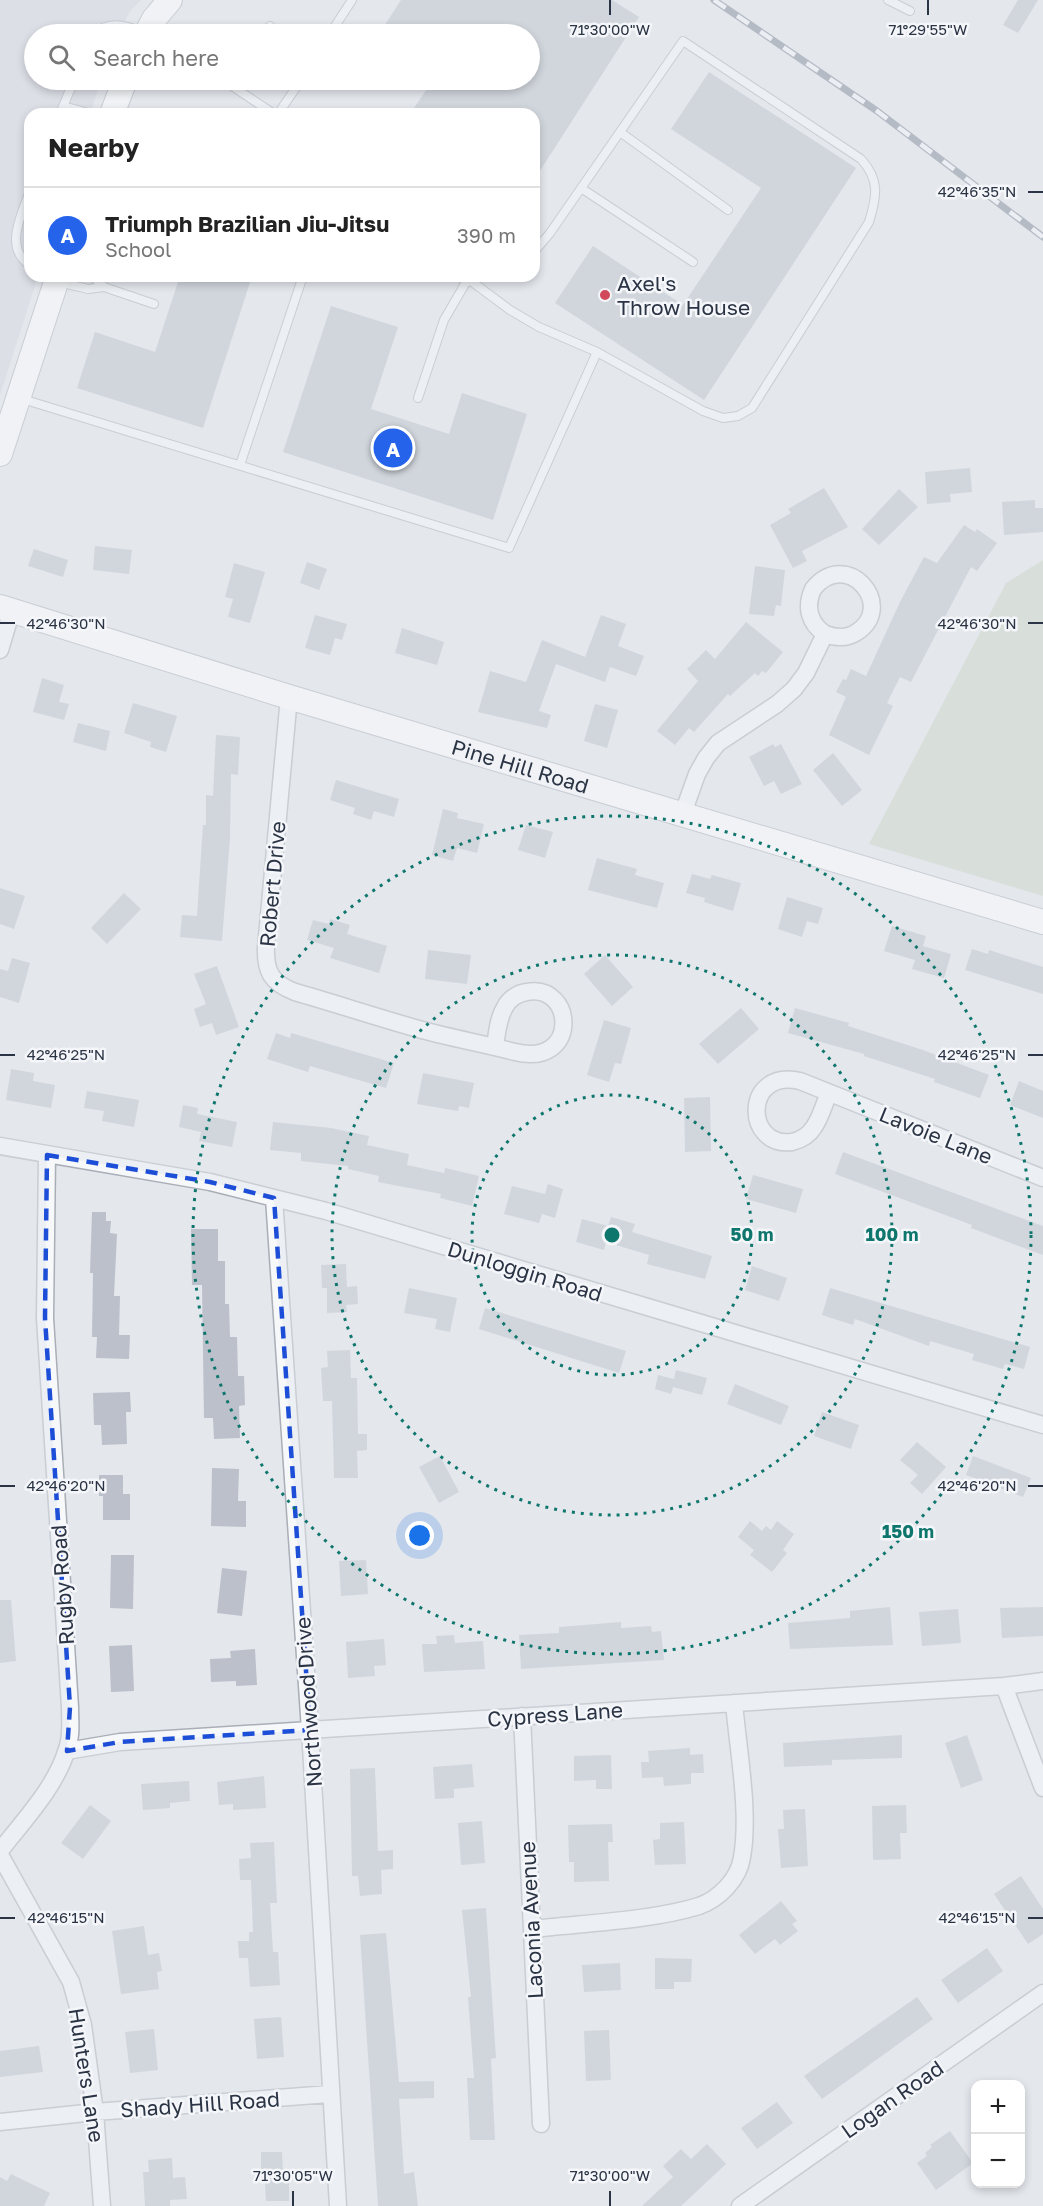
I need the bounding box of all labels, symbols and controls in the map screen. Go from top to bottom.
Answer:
text: 71°30'00"W [570,20,650,38]
text: 71°29'55"W [889,20,967,38]
search box [24,24,540,90]
icon: search [45,41,78,74]
text: Search here [93,44,219,71]
text: Nearby [48,132,139,163]
text: 42°46'35"N [938,182,1016,200]
text: Triumph Brazilian Jiu-Jitsu [105,210,389,237]
text: A [60,223,75,247]
text: 390 m [457,223,516,247]
text: School [105,237,171,261]
place label: Axel's Throw House [617,270,750,320]
marker: Axel's Throw House [598,288,612,302]
pin: A [374,426,412,470]
text: 42°46'30"N [26,614,106,632]
text: 42°46'30"N [937,614,1017,632]
street label: Pine Hill Road [449,733,592,799]
street label: Robert Drive [254,820,290,948]
text: 42°46'25"N [27,1045,105,1063]
text: 42°46'25"N [938,1045,1016,1063]
street label: Lavoie Lane [876,1101,996,1169]
text: 50 m [731,1223,773,1245]
text: 100 m [866,1223,918,1245]
centre of rings [602,1225,622,1245]
street label: Dunloggin Road [444,1235,606,1307]
text: 42°46'20"N [26,1476,106,1494]
text: 42°46'20"N [937,1476,1017,1494]
text: 150 m [882,1520,934,1542]
your location [405,1521,434,1550]
street label: Rugby Road [45,1524,79,1646]
street label: Northwood Drive [289,1616,327,1788]
street label: Cypress Lane [486,1696,624,1732]
street label: Laconia Avenue [514,1840,548,2000]
text: 42°46'15"N [27,1908,105,1926]
text: 42°46'15"N [938,1908,1016,1926]
street label: Hunters Lane [64,2006,110,2144]
street label: Logan Road [836,2054,948,2144]
map controls [971,2080,1025,2188]
button: + [971,2080,1025,2134]
street label: Shady Hill Road [119,2085,281,2123]
button: − [971,2134,1025,2188]
text: 71°30'05"W [253,2166,333,2184]
text: 71°30'00"W [570,2166,650,2184]

